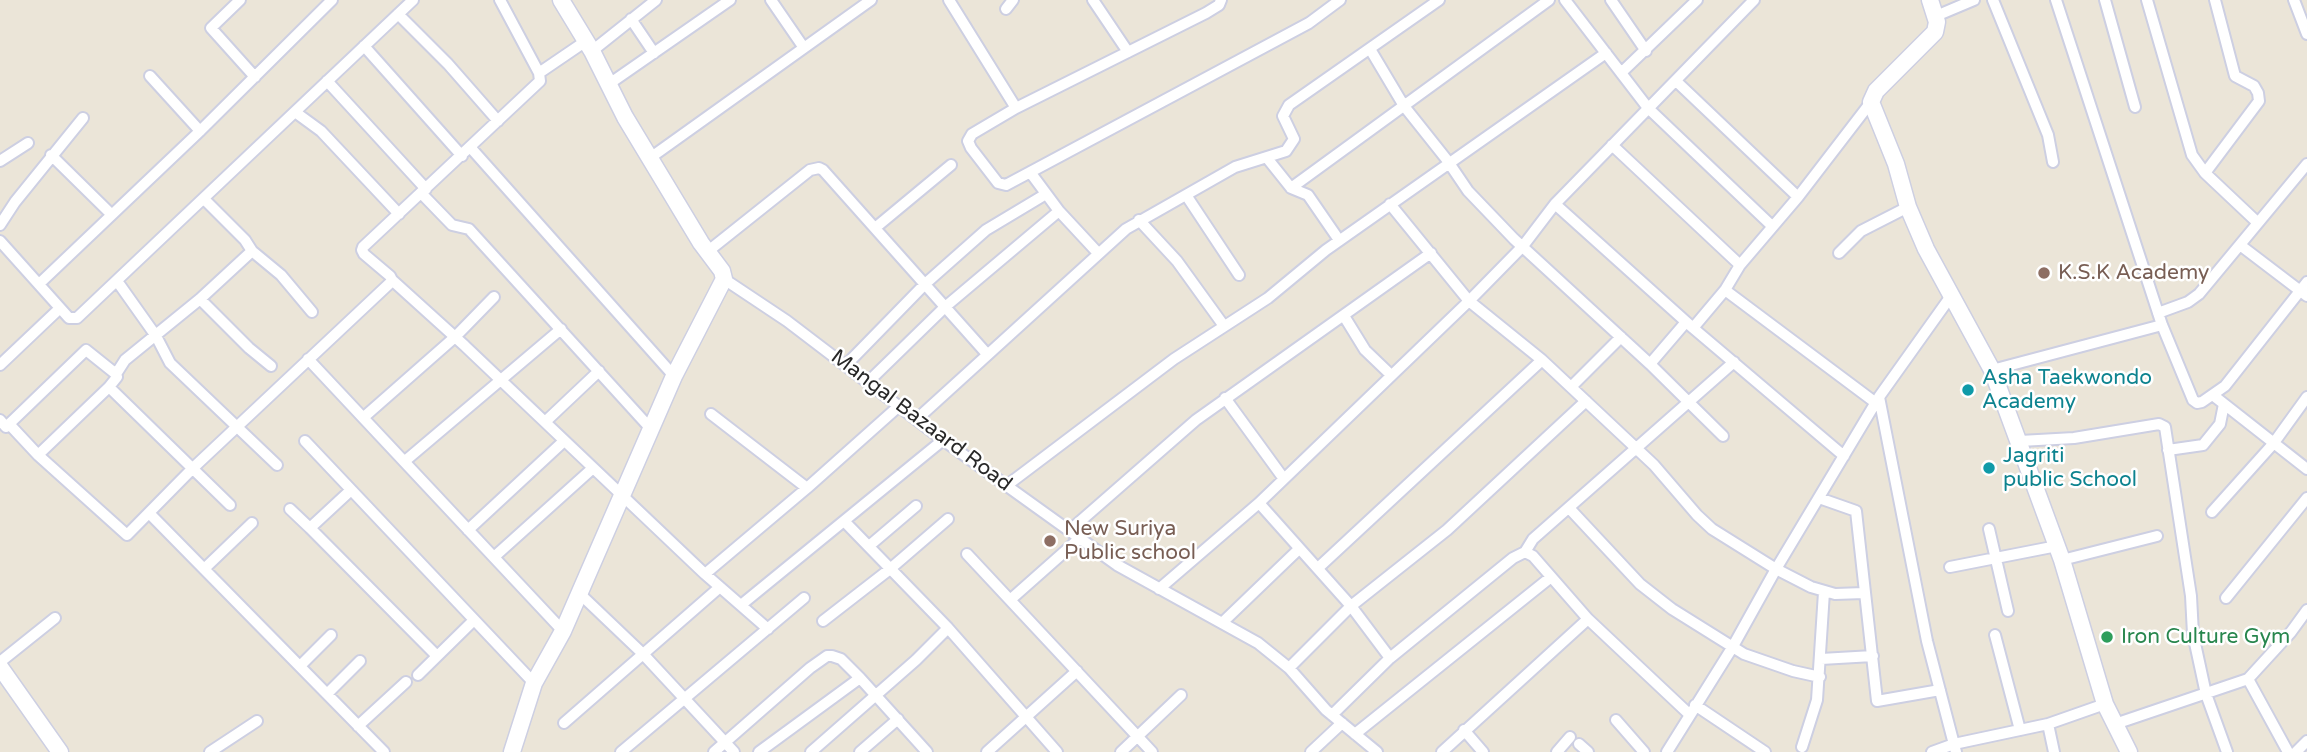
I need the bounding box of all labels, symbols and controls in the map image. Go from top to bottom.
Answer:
place label: K.S.K Academy [2058,260,2209,286]
marker: K.S.K Academy [2036,265,2052,281]
street label: Mangal Bazaard Road [825,345,1017,497]
place label: Asha Taekwondo Academy [1982,365,2152,415]
marker: Asha Taekwondo Academy [1960,382,1976,398]
place label: Jagriti public School [2003,443,2137,493]
marker: Jagriti public School [1981,460,1997,476]
place label: New Suriya Public school [1064,516,1196,566]
marker: New Suriya Public school [1042,533,1058,549]
place label: Iron Culture Gym [2121,624,2290,650]
marker: Iron Culture Gym [2099,629,2115,645]

